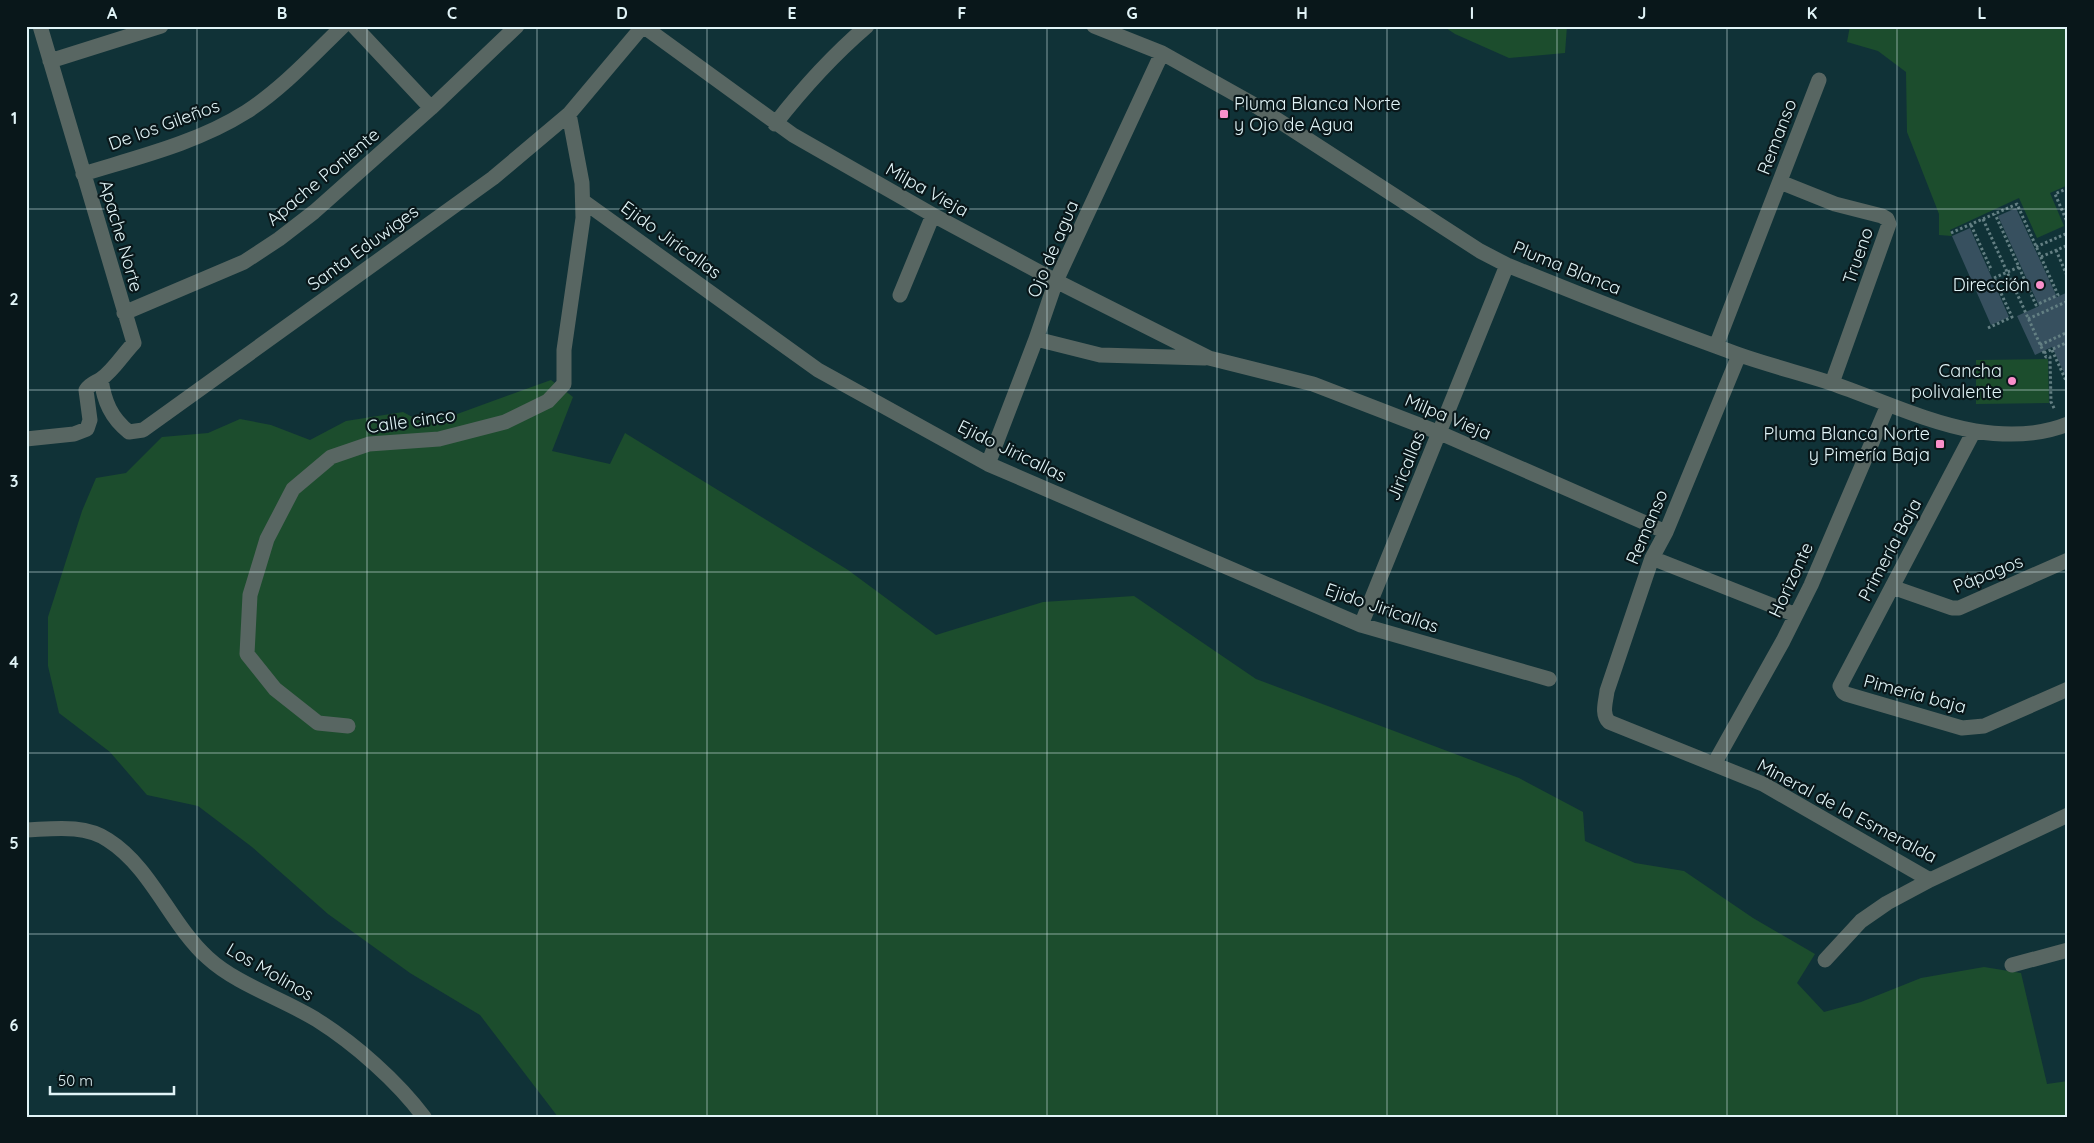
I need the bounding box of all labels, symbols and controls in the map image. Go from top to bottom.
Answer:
text: A [107,3,118,23]
text: B [277,3,287,23]
text: C [447,3,457,23]
text: D [616,3,628,23]
text: E [787,3,797,23]
text: F [958,3,967,23]
text: G [1126,3,1138,23]
text: H [1296,3,1308,23]
text: I [1470,3,1474,23]
text: J [1638,3,1646,23]
text: K [1807,3,1817,23]
text: L [1978,3,1987,23]
place label: Pluma Blanca Norte y Ojo de Agua [1234,92,1401,136]
street label: De los Gileños [105,94,223,155]
street label: Remanso [1752,96,1801,178]
text: 1 [11,108,17,128]
marker: Pluma Blanca Norte y Ojo de Agua [1218,108,1230,120]
street label: Apache Poniente [261,123,384,231]
street label: Milpa Vieja [882,157,973,222]
street label: Apache Norte [95,177,148,294]
street label: Ejido Jiricallas [617,195,726,284]
street label: Ojo de agua [1022,197,1083,301]
street label: Santa Eduwiges [303,200,423,296]
street label: Trueno [1837,224,1878,287]
street label: Pluma Blanca [1510,235,1625,300]
place label: Dirección [1953,273,2030,296]
marker: Dirección [2034,279,2046,291]
text: 2 [9,289,19,309]
place label: Cancha polivalente [1911,359,2002,403]
marker: Cancha polivalente [2006,375,2018,387]
street label: Milpa Vieja [1402,388,1495,445]
street label: Calle cinco [365,403,457,438]
street label: Ejido Jiricallas [954,414,1070,487]
place label: Pluma Blanca Norte y Pimería Baja [1763,422,1930,466]
street label: Jiricallas [1381,428,1430,504]
marker: Pluma Blanca Norte y Pimería Baja [1934,438,1946,450]
text: 3 [10,471,18,491]
street label: Remanso [1620,486,1673,568]
street label: Primería Baja [1853,494,1926,605]
street label: Horizonte [1763,538,1818,621]
street label: Pápagos [1949,549,2026,598]
street label: Ejido Jiricallas [1322,577,1442,638]
text: 4 [9,652,19,672]
street label: Pimería baja [1861,669,1969,718]
street label: Mineral de la Esmeralda [1753,753,1941,868]
text: 5 [9,833,19,853]
street label: Los Molinos [222,937,318,1006]
text: 6 [10,1015,19,1035]
scale bar [50,1063,174,1095]
text: 50 m [58,1071,93,1090]

